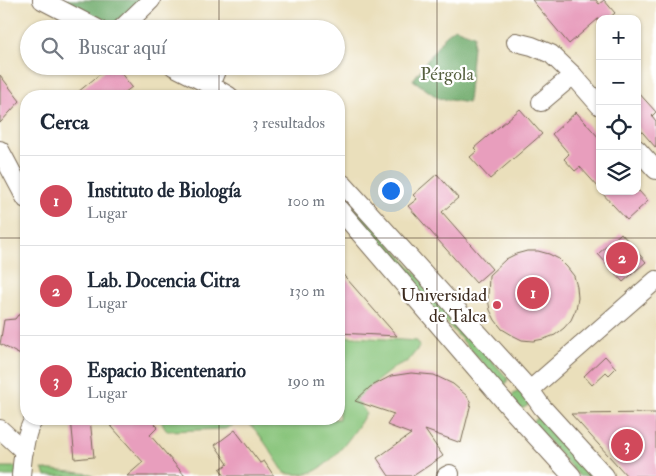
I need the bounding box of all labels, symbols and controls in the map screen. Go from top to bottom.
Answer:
map controls [596,15,641,195]
button: + [596,15,641,60]
search box [20,20,345,75]
icon: search [38,34,66,62]
text: Buscar aquí [78,36,166,60]
button: − [596,60,641,105]
park label: Pérgola [420,63,474,86]
button: locate [596,105,641,150]
text: Cerca [40,109,89,136]
text: 3 resultados [252,113,325,133]
button: layers [596,150,641,195]
your location [378,178,404,204]
text: Instituto de Biología [87,179,241,203]
text: 1 [53,191,59,211]
text: 100 m [287,191,325,211]
text: Lugar [87,203,127,223]
pin: 2 [606,239,638,277]
text: Lab. Docencia Citra [87,269,240,293]
pin: 1 [517,274,549,312]
text: 2 [52,281,60,301]
text: 130 m [289,281,325,301]
place label: Universidad de Talca [401,284,488,328]
text: Lugar [87,293,127,313]
marker: Universidad de Talca [491,299,503,311]
text: Espacio Bicentenario [87,359,246,383]
text: 3 [53,371,59,391]
text: 190 m [287,371,325,391]
text: Lugar [87,383,127,403]
pin: 3 [611,426,643,464]

